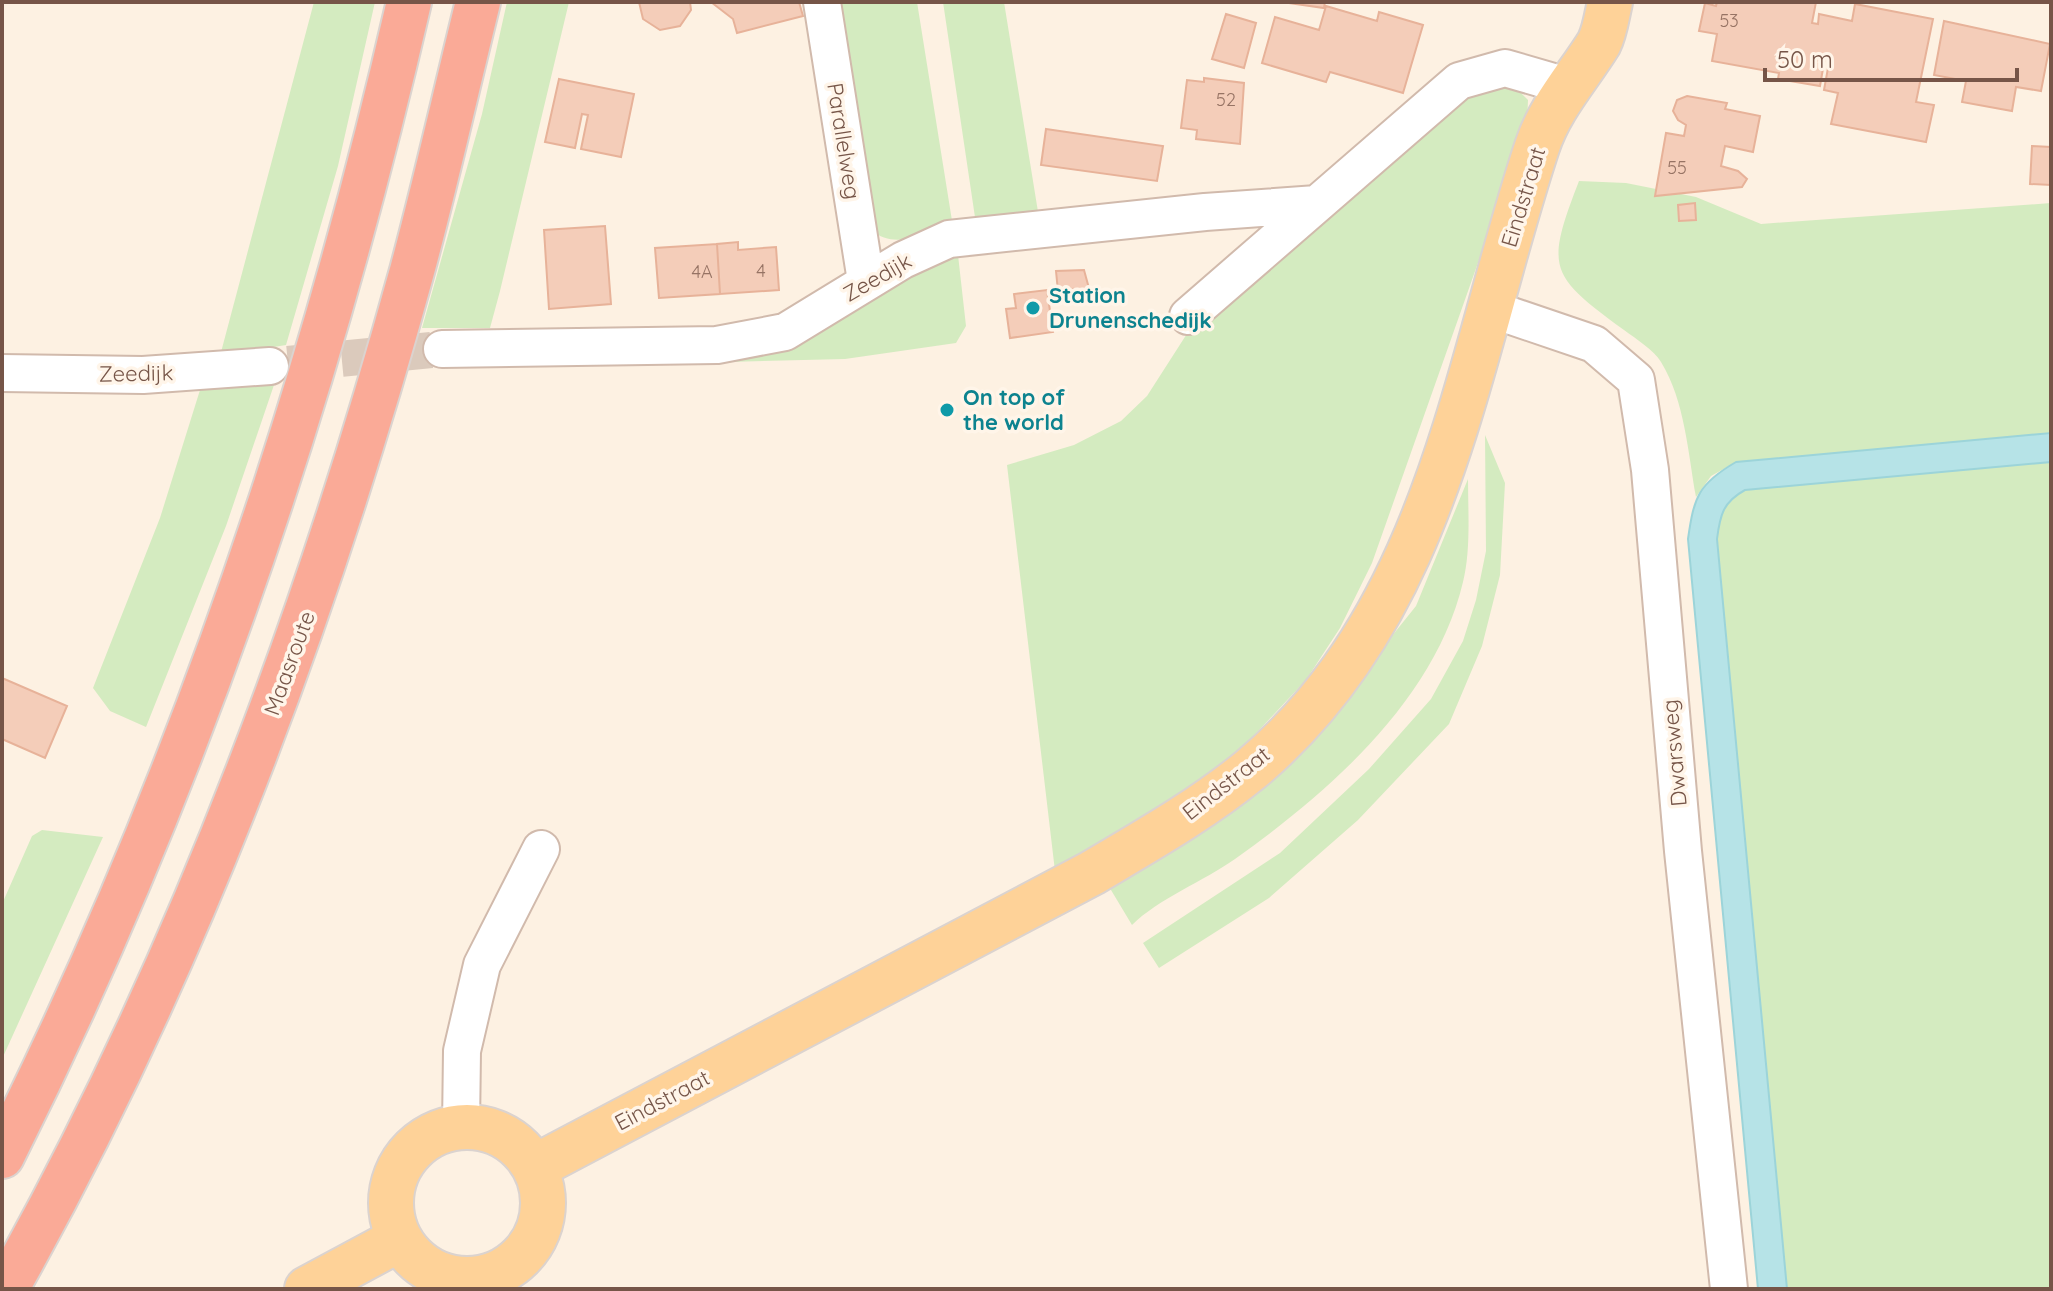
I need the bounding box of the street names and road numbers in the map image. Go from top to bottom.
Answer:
street label: Parallelweg [821,81,867,201]
street label: Eindstraat [1494,143,1552,251]
street label: Zeedijk [838,246,916,308]
street label: Zeedijk [98,358,174,388]
street label: Maasroute [257,607,321,719]
street label: Dwarsweg [1655,698,1693,808]
street label: Eindstraat [1177,740,1275,826]
street label: Eindstraat [610,1063,714,1137]

